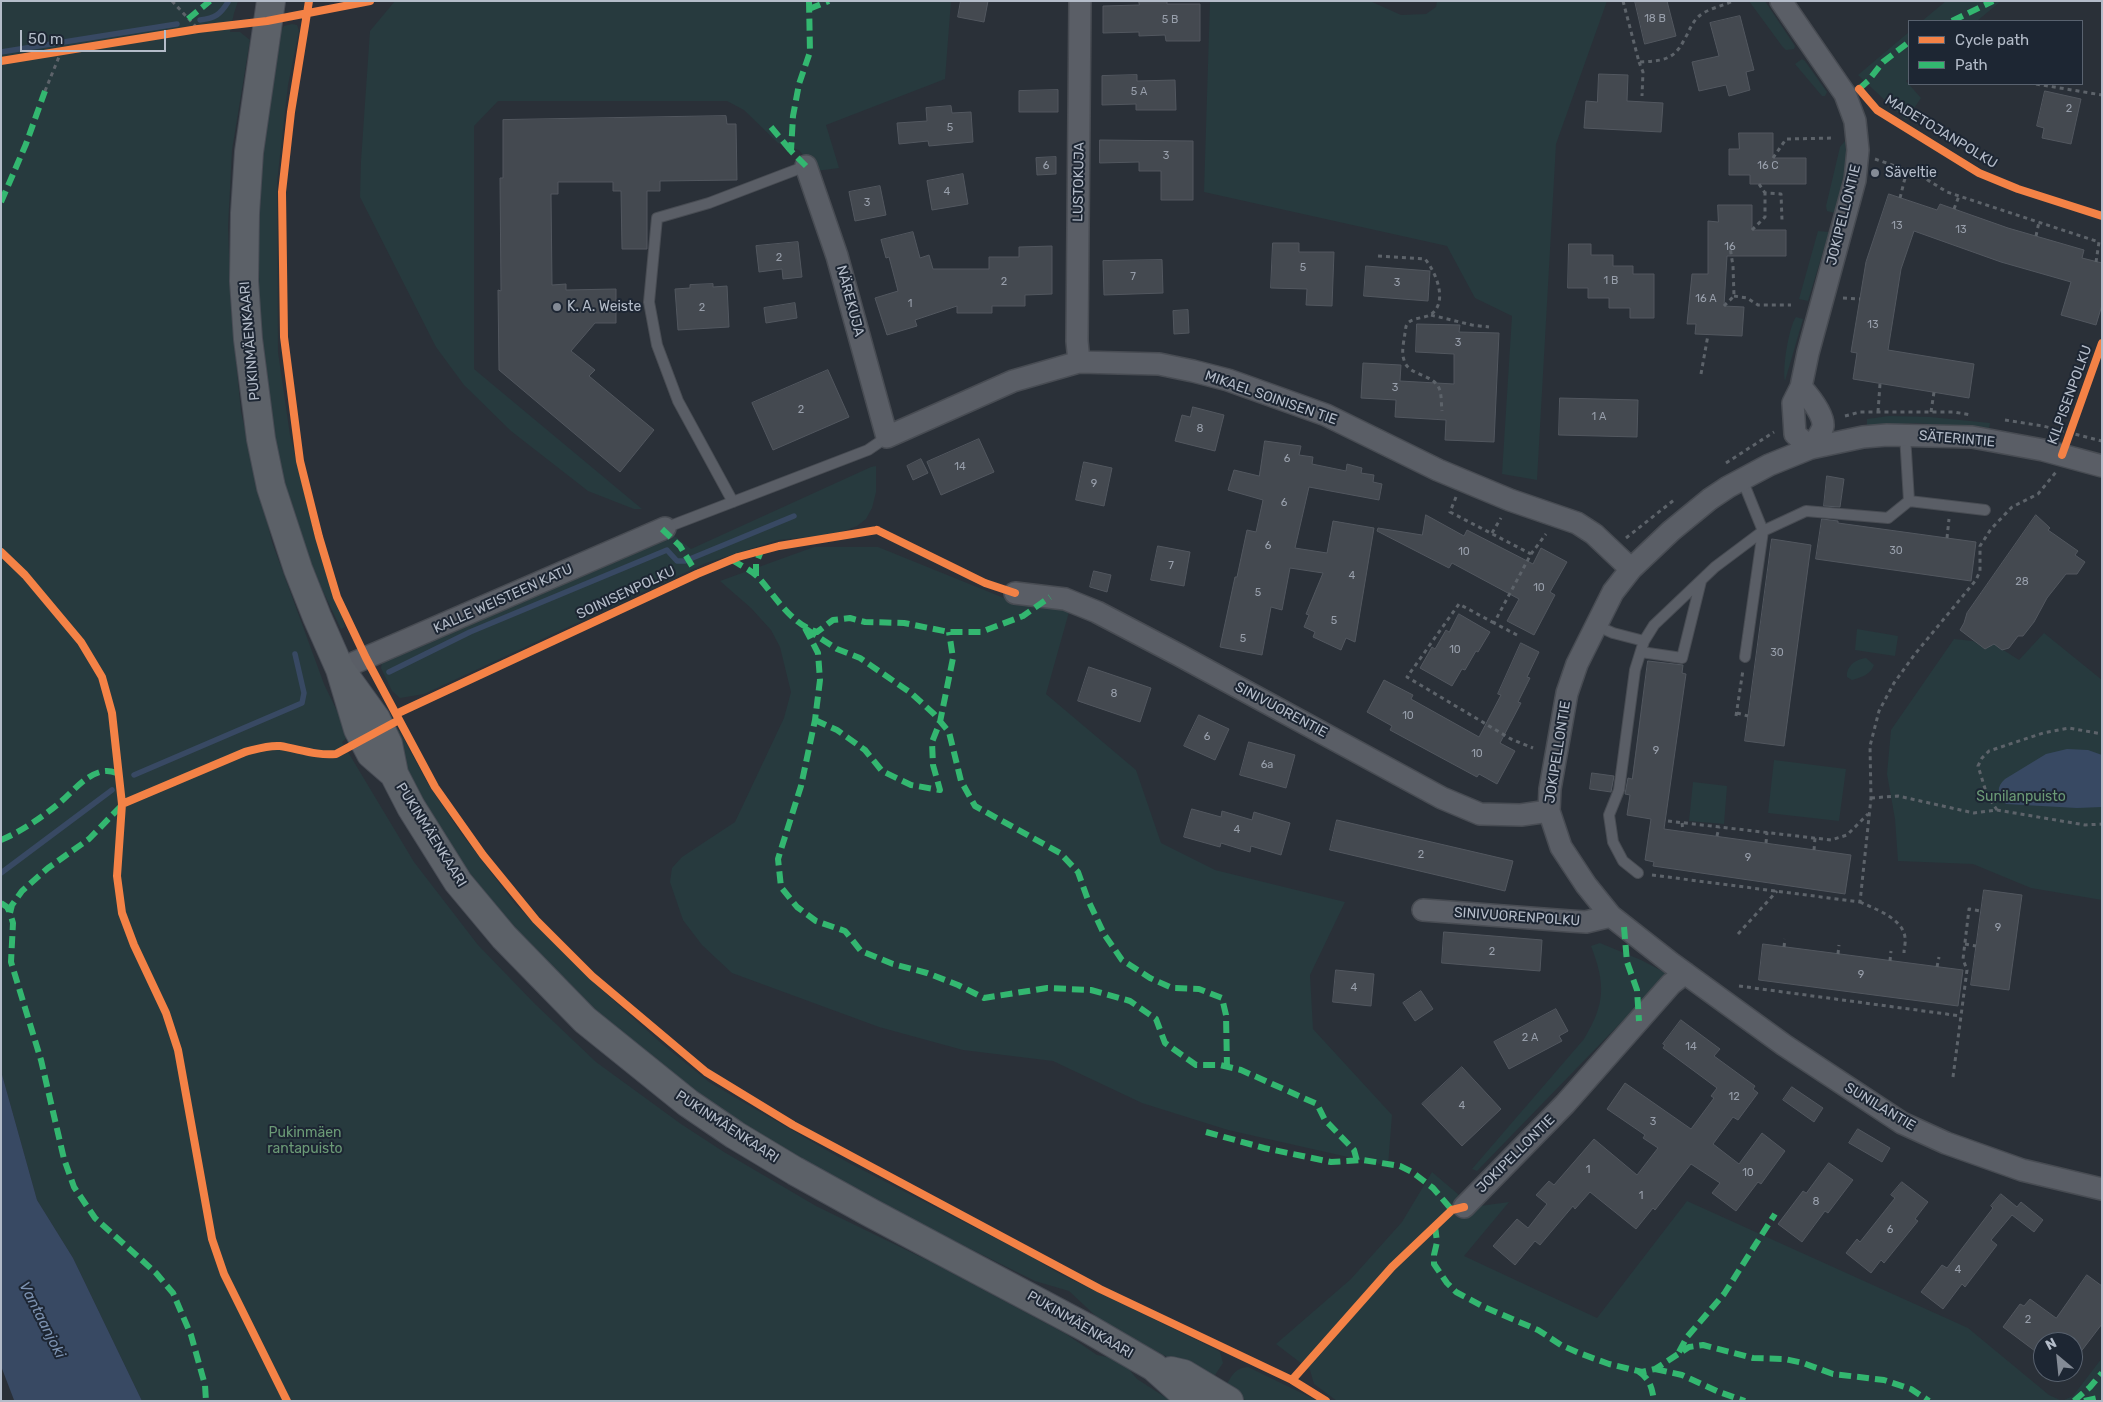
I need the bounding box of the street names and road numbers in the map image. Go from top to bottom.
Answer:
street label: MADETOJANPOLKU [1882,92,2000,172]
street label: LUSTOKUJA [1070,142,1088,222]
street label: JOKIPELLONTIE [1823,163,1865,267]
street label: NÄREKUJA [832,264,868,338]
street label: PUKINMÄENKAARI [236,281,264,401]
street label: KILPISENPOLKU [2044,343,2096,447]
street label: MIKAEL SOINISEN TIE [1203,367,1339,429]
street label: SÄTERINTIE [1918,427,1996,451]
street label: KALLE WEISTEEN KATU [431,561,575,637]
street label: SOINISENPOLKU [574,563,678,623]
street label: SINIVUORENTIE [1232,679,1330,741]
street label: JOKIPELLONTIE [1542,700,1574,804]
street label: PUKINMÄENKAARI [392,780,470,890]
street label: SINIVUORENPOLKU [1453,904,1581,930]
street label: SUNILANTIE [1842,1079,1918,1135]
street label: PUKINMÄENKAARI [672,1087,782,1167]
street label: JOKIPELLONTIE [1474,1112,1558,1196]
street label: PUKINMÄENKAARI [1024,1288,1136,1362]

